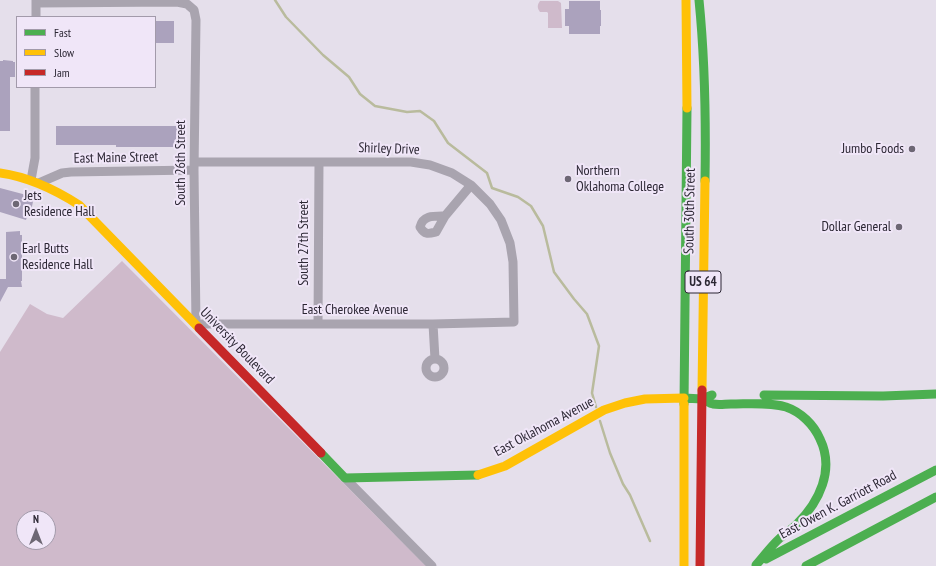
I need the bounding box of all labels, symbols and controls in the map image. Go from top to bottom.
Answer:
legend [16,16,156,88]
text: Fast [54,25,71,40]
text: Slow [54,45,74,60]
text: Jam [54,65,70,80]
street label: South 26th Street [173,120,189,206]
street label: Shirley Drive [358,140,420,158]
place label: Jumbo Foods [842,141,904,157]
marker: Jumbo Foods [907,144,917,154]
street label: East Maine Street [74,149,158,167]
place label: Northern Oklahoma College [576,163,664,196]
street label: South 30th Street [681,168,699,254]
marker: Northern Oklahoma College [563,174,573,184]
place label: Jets Residence Hall [24,188,95,220]
marker: Jets Residence Hall [11,199,21,209]
street label: South 27th Street [296,200,312,286]
place label: Dollar General [821,219,891,235]
marker: Dollar General [894,222,904,232]
place label: Earl Butts Residence Hall [22,241,93,274]
marker: Earl Butts Residence Hall [9,252,19,262]
road number: US 64 [685,271,721,293]
street label: East Cherokee Avenue [302,302,408,318]
street label: University Boulevard [196,304,278,388]
street label: East Oklahoma Avenue [491,394,597,460]
street label: East Owen K. Garriott Road [777,467,899,543]
north arrow [16,510,56,550]
text: N [33,512,39,526]

